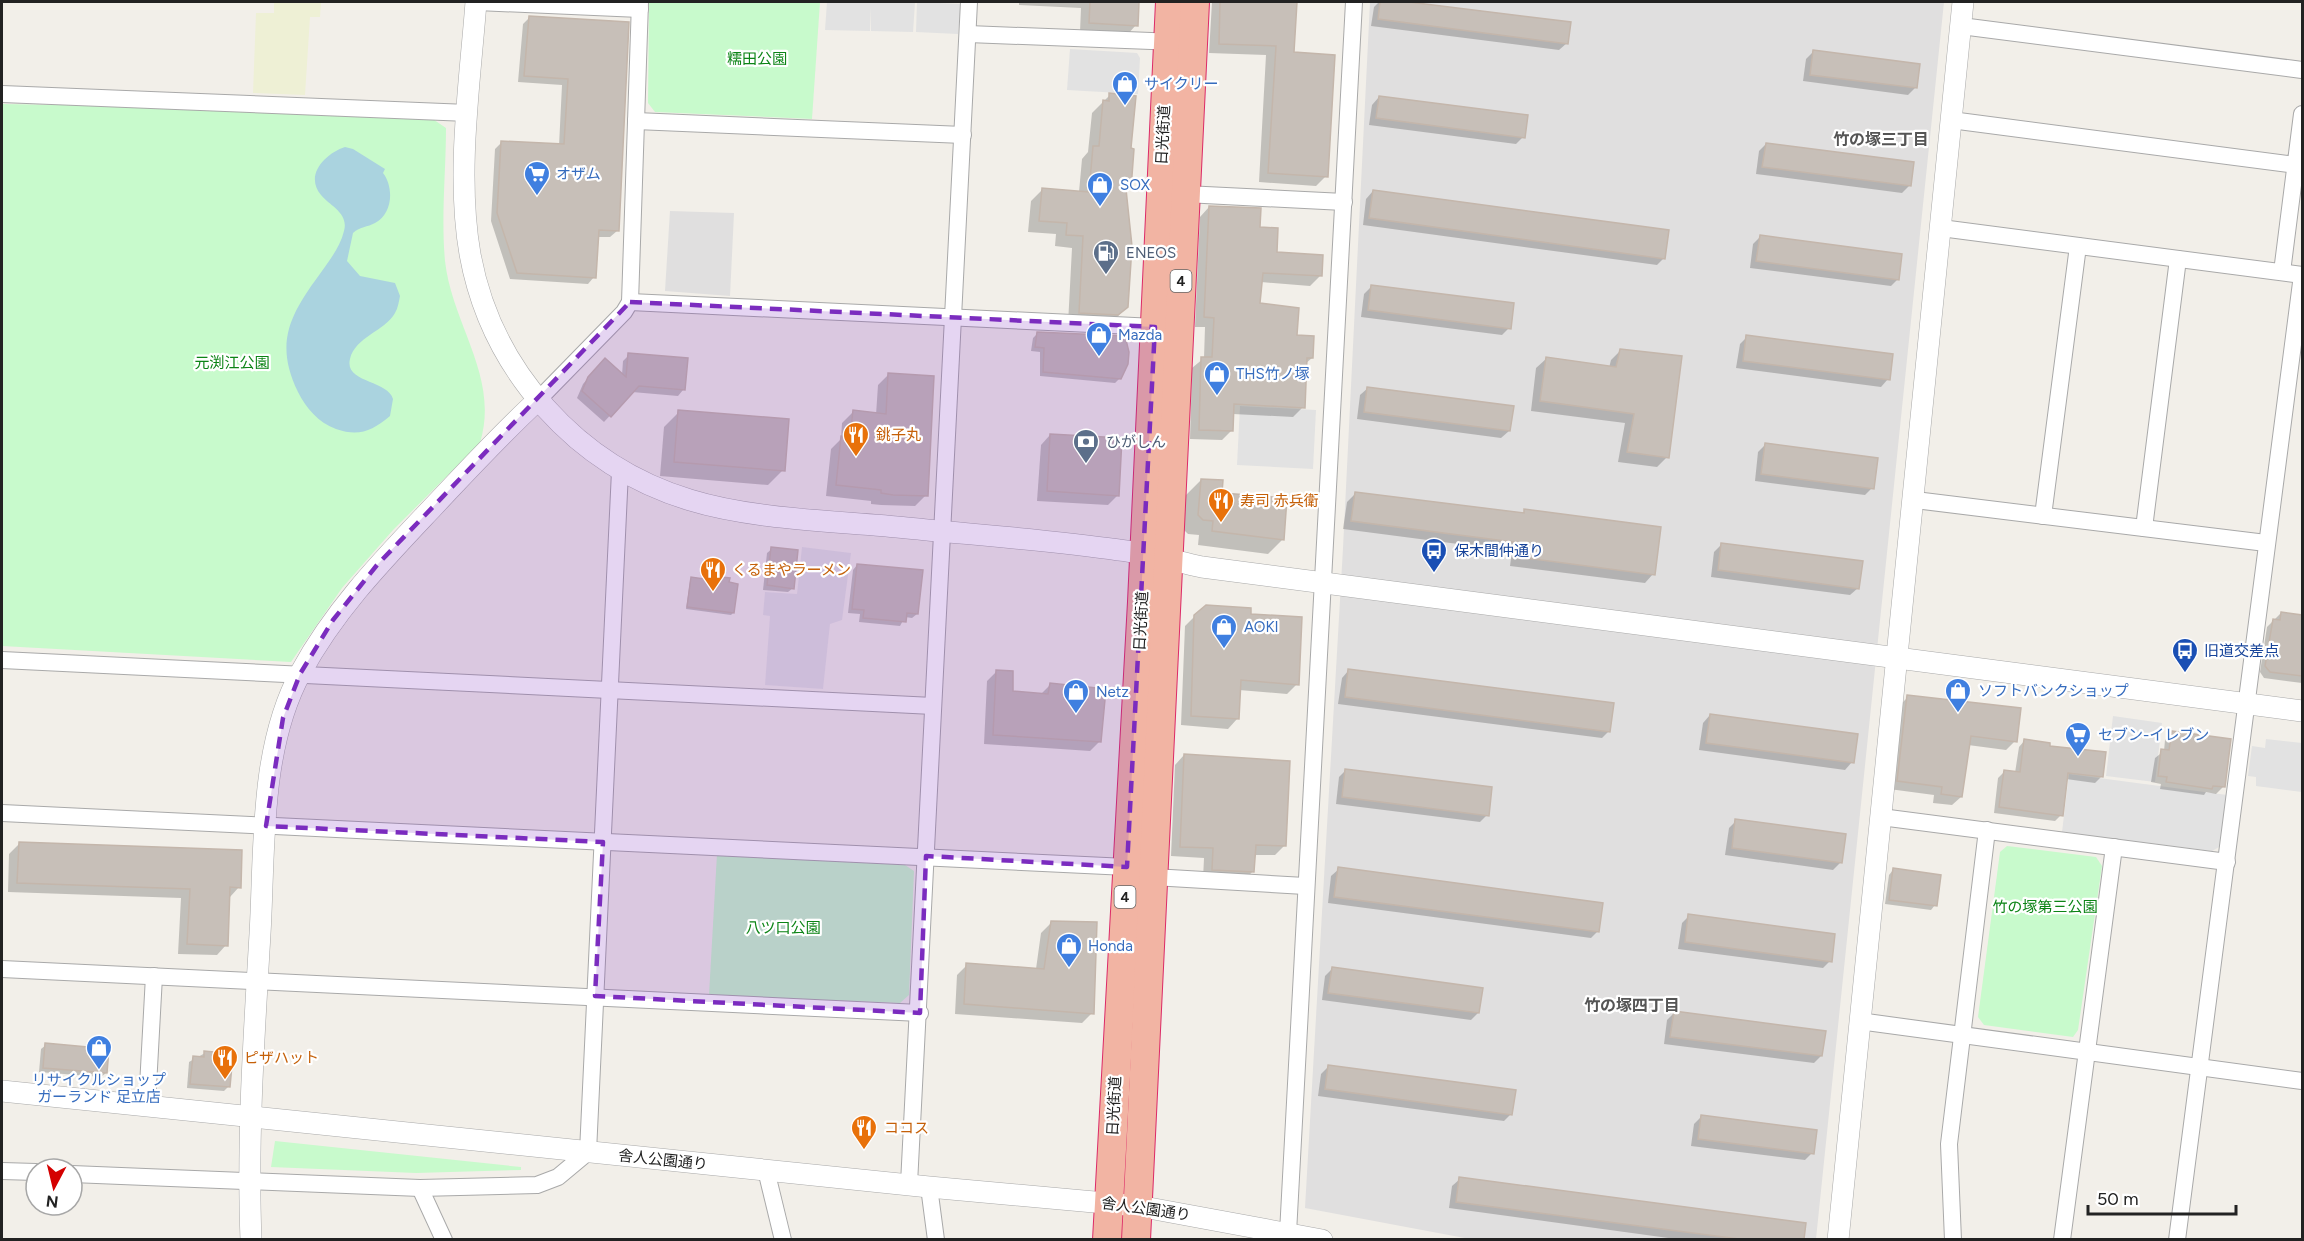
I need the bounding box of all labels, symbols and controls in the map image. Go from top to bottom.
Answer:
park label: 糯田公園 [727,50,787,68]
shop icon: サイクリー [1110,69,1140,107]
place label: サイクリー [1144,75,1219,93]
street label: 日光街道 [1152,105,1174,165]
district label: 竹の塚三丁目 [1833,130,1929,149]
supermarket icon: オザム [522,159,552,197]
place label: オザム [556,165,601,183]
shop icon: SOX [1085,170,1115,208]
place label: SOX [1120,176,1151,194]
fuel station icon: ENEOS [1091,238,1121,276]
place label: ENEOS [1126,244,1176,262]
road number: 4 [1170,270,1192,292]
shop icon: Mazda [1084,320,1114,358]
place label: Mazda [1118,326,1162,344]
park label: 元渕江公園 [194,354,270,372]
shop icon: THS竹ノ塚 [1202,359,1232,397]
place label: THS竹ノ塚 [1236,365,1310,383]
restaurant icon: 銚子丸 [841,420,871,458]
place label: 銚子丸 [876,426,921,444]
bank icon: ひがしん [1071,427,1101,465]
place label: ひがしん [1106,433,1166,451]
restaurant icon: 寿司 赤兵衛 [1206,486,1236,524]
place label: 寿司 赤兵衛 [1240,492,1319,510]
bus stop icon: 保木間仲通り [1419,536,1449,574]
place label: 保木間仲通り [1454,542,1544,560]
restaurant icon: くるまやラーメン [698,555,728,593]
place label: くるまやラーメン [732,561,851,579]
street label: 日光街道 [1130,591,1152,651]
shop icon: AOKI [1209,612,1239,650]
place label: AOKI [1244,618,1279,636]
bus stop icon: 旧道交差点 [2170,636,2200,674]
place label: 旧道交差点 [2204,642,2279,660]
shop icon: ソフトバンクショップ [1943,676,1973,714]
shop icon: Netz [1061,677,1091,715]
place label: ソフトバンクショップ [1978,682,2129,700]
place label: Netz [1096,683,1129,701]
supermarket icon: セブン-イレブン [2063,720,2093,758]
place label: セブン-イレブン [2098,726,2209,744]
road number: 4 [1114,886,1136,908]
park label: 竹の塚第三公園 [1992,898,2098,916]
park label: 八ツ口公園 [745,919,821,937]
shop icon: Honda [1054,931,1084,969]
place label: Honda [1088,937,1133,955]
district label: 竹の塚四丁目 [1584,996,1680,1015]
shop icon: リサイクルショップ ガーランド 足立店 [84,1033,114,1071]
restaurant icon: ピザハット [210,1043,240,1081]
place label: ピザハット [244,1049,319,1067]
place label: リサイクルショップ ガーランド 足立店 [32,1071,166,1106]
street label: 日光街道 [1103,1076,1125,1136]
restaurant icon: ココス [849,1113,879,1151]
place label: ココス [884,1119,929,1137]
street label: 舎人公園通り [617,1146,709,1174]
north arrow [24,1157,84,1217]
scale bar [2088,1178,2236,1216]
text: 50 m [2097,1188,2139,1210]
text: N [45,1191,60,1212]
street label: 舎人公園通り [1100,1194,1192,1224]

